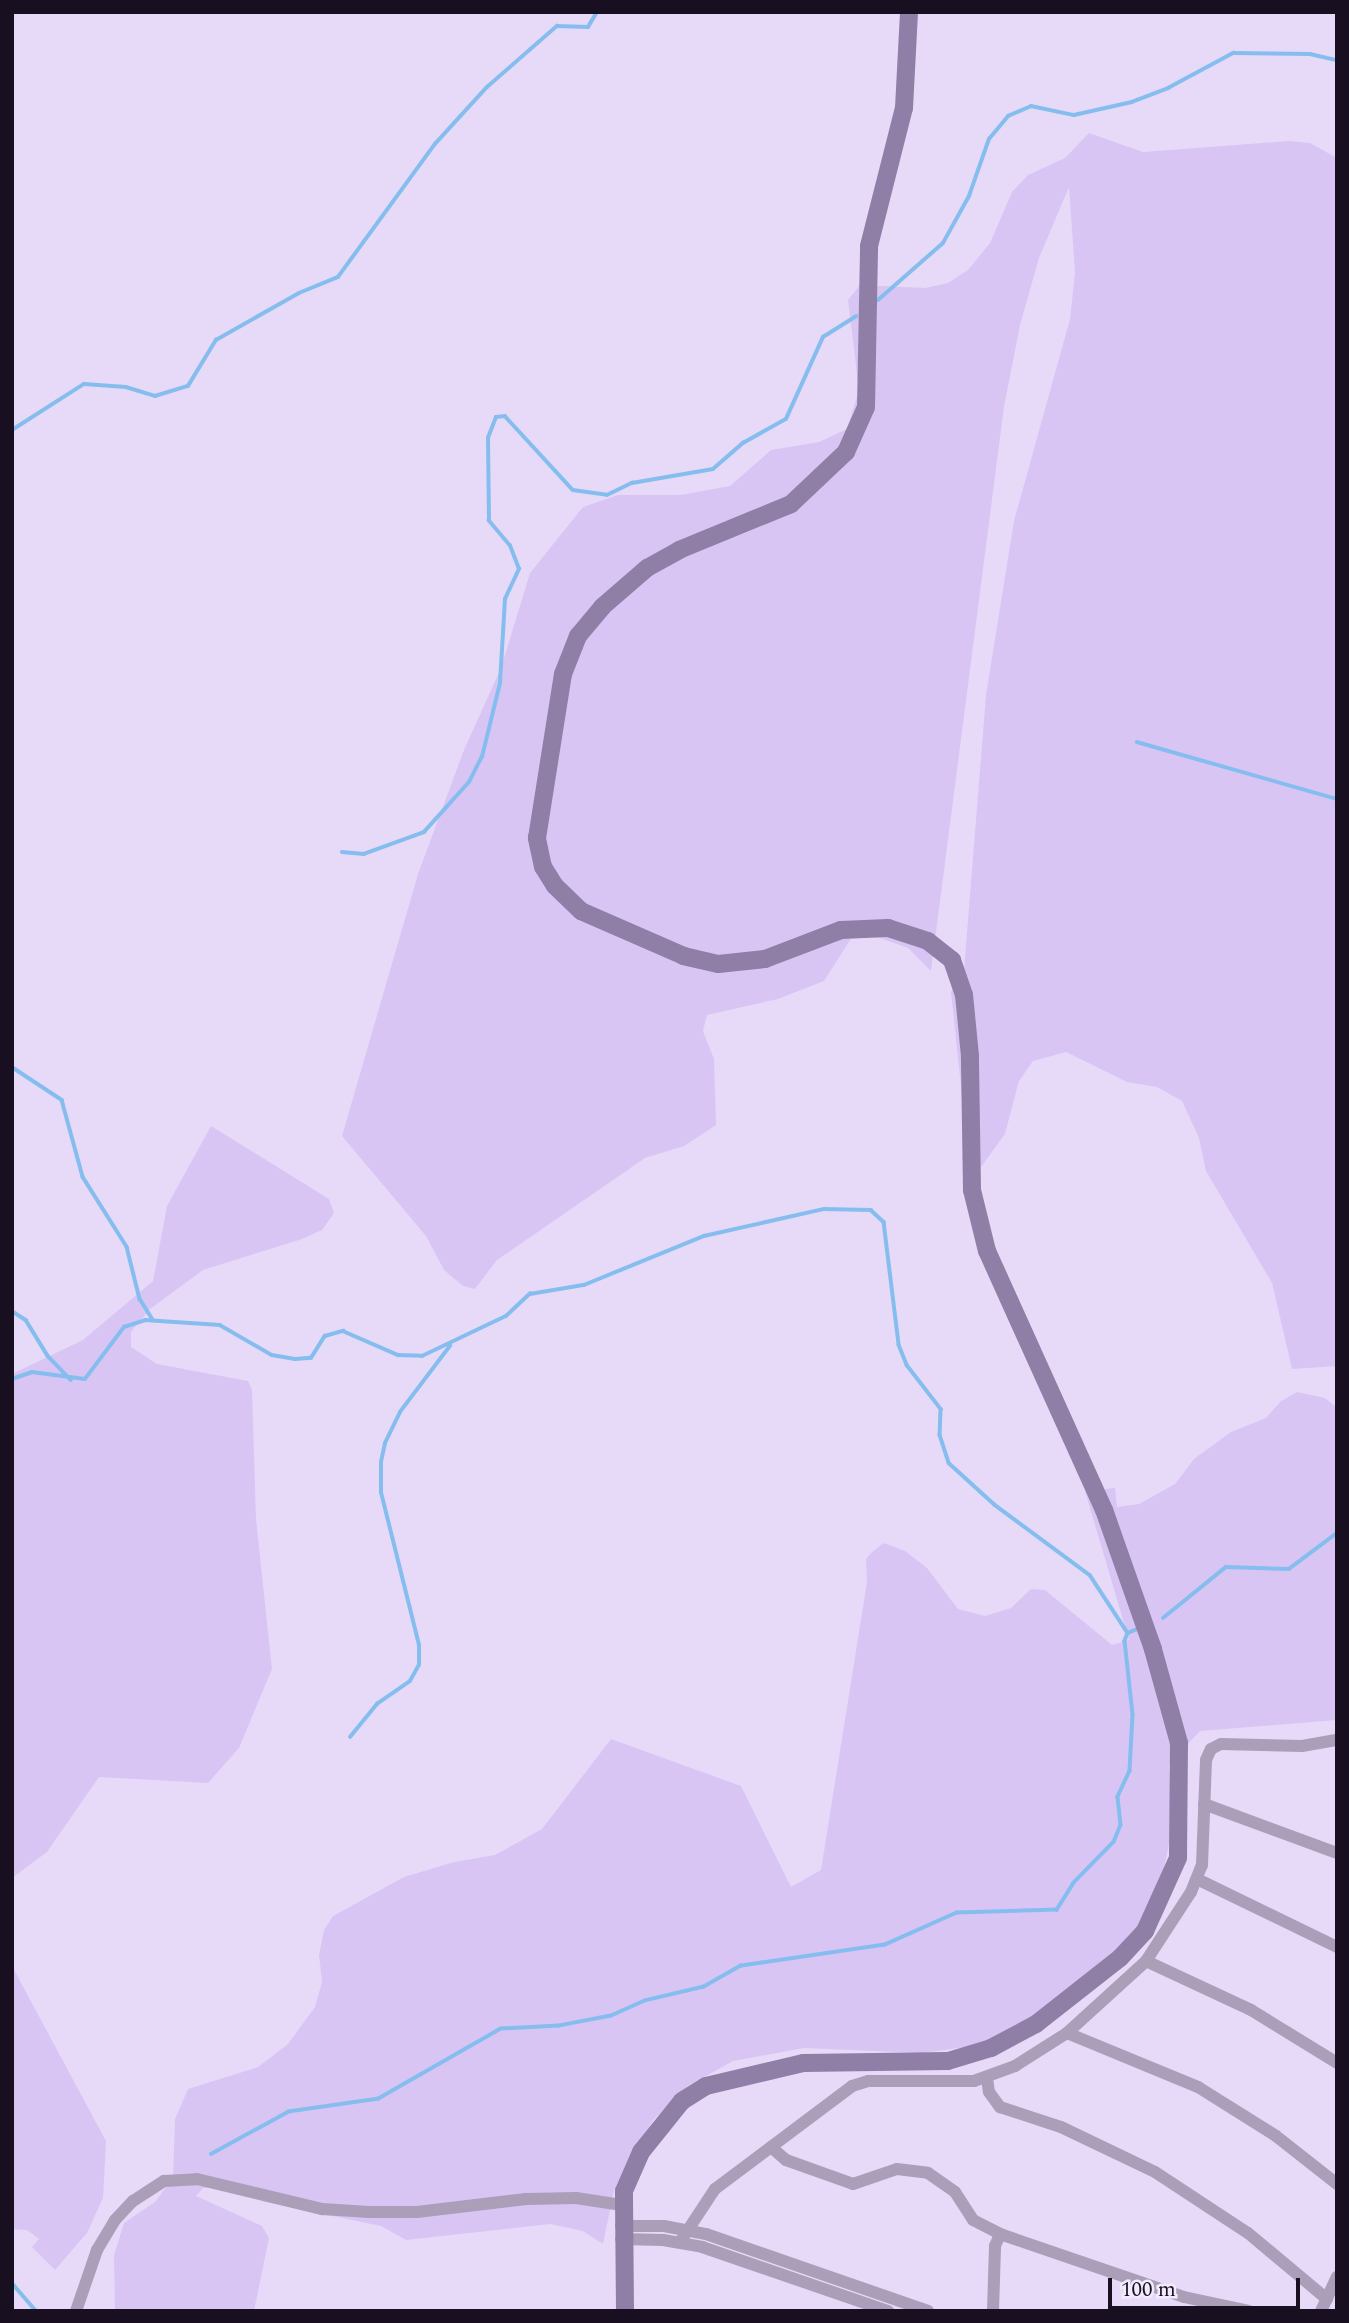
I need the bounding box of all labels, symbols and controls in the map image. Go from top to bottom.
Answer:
scale bar [1111,2264,1304,2308]
text: 100 m [1121,2274,1176,2306]

